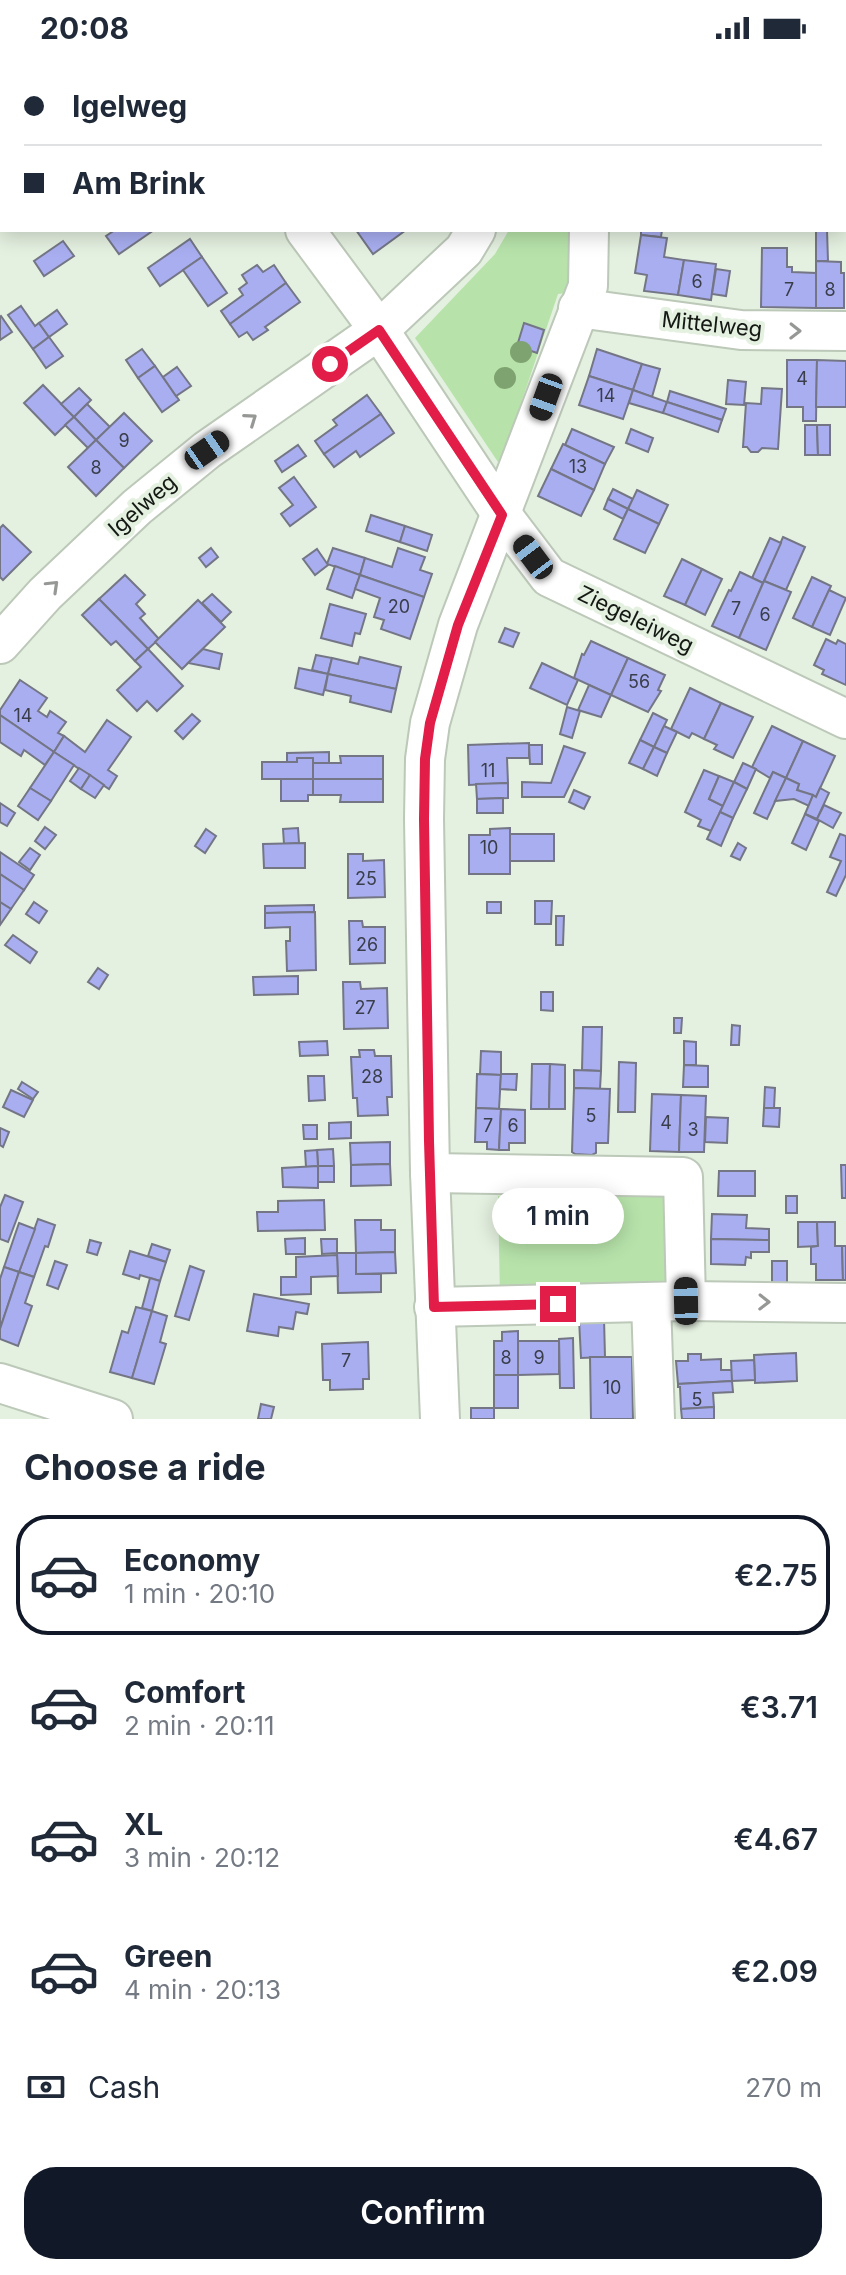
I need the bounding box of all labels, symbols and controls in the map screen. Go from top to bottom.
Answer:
text: 20:08 [40,10,129,46]
text: Igelweg [72,88,187,124]
text: Am Brink [72,165,205,201]
house number: 6 [691,271,703,292]
house number: 7 [784,279,794,300]
house number: 8 [824,279,836,300]
street label: Mittelweg [660,306,764,342]
one-way arrow [789,322,802,340]
route start [312,346,348,382]
house number: 4 [796,368,808,389]
car [527,370,565,424]
house number: 14 [597,385,615,406]
one-way arrow [243,414,257,429]
car [180,426,234,474]
house number: 9 [118,430,130,451]
house number: 13 [569,456,587,477]
house number: 8 [90,457,102,478]
street label: Igelweg [103,468,181,542]
car [509,531,557,583]
street label: Ziegeleiweg [574,580,698,658]
one-way arrow [44,581,58,596]
house number: 20 [388,596,410,617]
house number: 7 [731,598,741,619]
house number: 6 [759,604,771,625]
house number: 56 [628,671,650,692]
house number: 14 [14,705,32,726]
house number: 11 [481,760,495,781]
house number: 10 [480,837,498,858]
house number: 25 [355,868,377,889]
house number: 26 [356,934,378,955]
house number: 27 [354,997,376,1018]
house number: 28 [361,1066,383,1087]
house number: 5 [586,1105,596,1126]
house number: 4 [660,1112,672,1133]
house number: 7 [483,1115,493,1136]
house number: 6 [507,1115,519,1136]
house number: 3 [687,1119,699,1140]
callout: 1 min [492,1188,624,1244]
text: 1 min [526,1200,590,1231]
car [674,1277,698,1325]
route end [540,1286,576,1322]
one-way arrow [758,1293,771,1311]
house number: 8 [500,1347,512,1368]
house number: 9 [533,1347,545,1368]
house number: 7 [341,1350,351,1371]
house number: 10 [603,1377,621,1398]
house number: 5 [692,1389,702,1410]
text: Choose a ride [24,1445,266,1489]
icon: car [28,1539,100,1611]
text: Economy [124,1542,260,1578]
text: €2.75 [734,1557,818,1593]
text: 1 min · 20:10 [124,1578,275,1609]
icon: car [28,1671,100,1743]
text: Comfort [124,1674,245,1710]
text: €3.71 [740,1689,818,1725]
text: 2 min · 20:11 [124,1710,275,1741]
icon: car [28,1803,100,1875]
text: XL [124,1806,163,1842]
text: €4.67 [733,1821,818,1857]
text: 3 min · 20:12 [124,1842,280,1873]
icon: car [28,1935,100,2007]
text: Green [124,1938,212,1974]
text: €2.09 [731,1953,818,1989]
text: 4 min · 20:13 [124,1974,281,2005]
icon: cash [24,2065,68,2109]
text: Cash [88,2069,160,2105]
text: 270 m [745,2072,822,2103]
button: Confirm [24,2167,822,2259]

